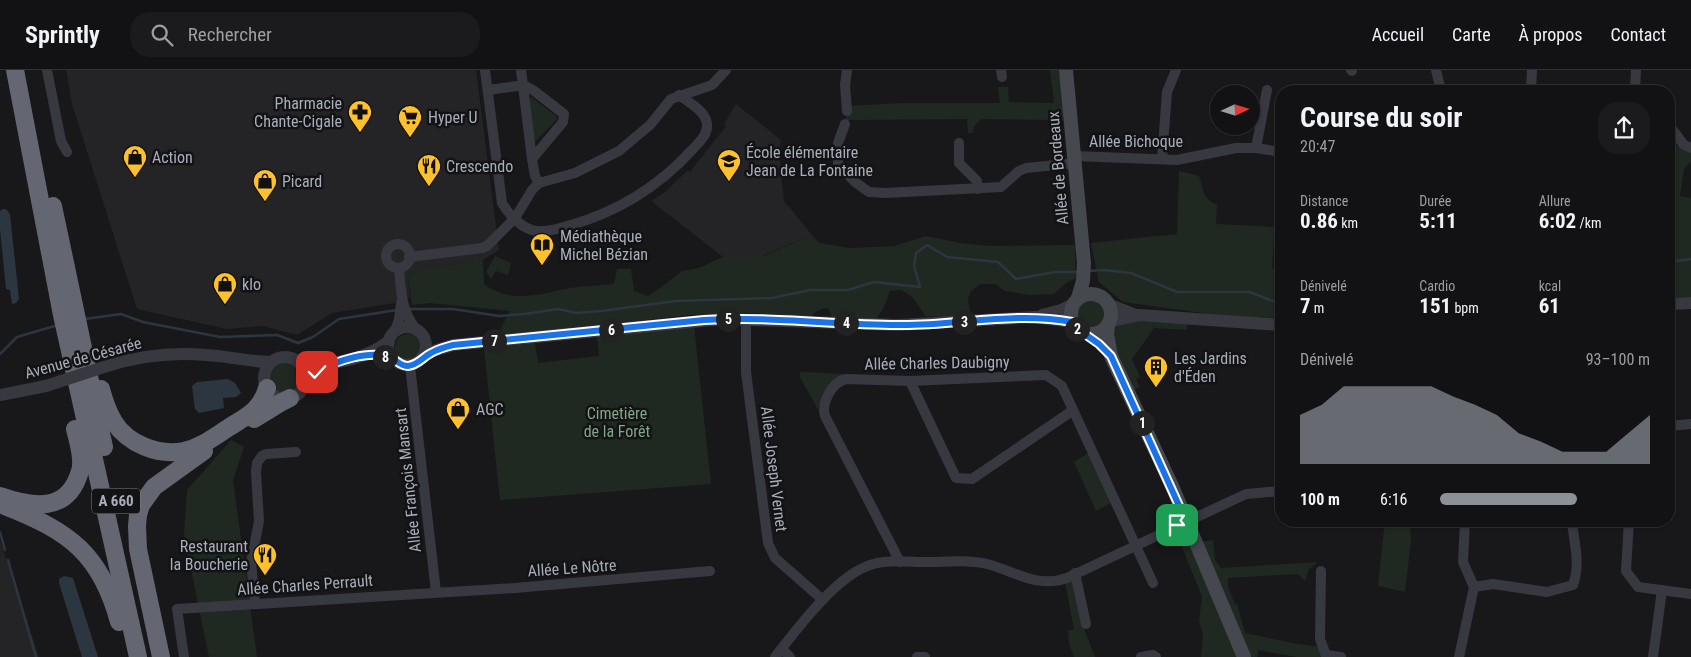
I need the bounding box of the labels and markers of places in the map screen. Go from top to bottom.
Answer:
place label: Pharmacie Chante-Cigale [254,94,342,131]
pharmacy icon: Pharmacie Chante-Cigale [347,99,373,133]
supermarket icon: Hyper U [397,104,423,138]
place label: Hyper U [428,108,478,127]
place label: École élémentaire Jean de La Fontaine [746,143,873,180]
shop icon: Action [122,144,148,178]
place label: Action [152,148,193,167]
school or university icon: École élémentaire Jean de La Fontaine [716,148,742,182]
restaurant icon: Crescendo [416,153,442,187]
place label: Crescendo [446,157,513,176]
shop icon: Picard [252,168,278,202]
place label: Picard [282,172,322,191]
place label: Médiathèque Michel Bézian [560,227,648,264]
library icon: Médiathèque Michel Bézian [529,232,555,266]
shop icon: klo [212,271,238,305]
place label: klo [242,275,261,294]
pin: 5 [716,306,740,332]
pin: 4 [834,310,858,336]
pin: 3 [952,310,976,334]
pin: 2 [1064,316,1090,342]
pin: 6 [598,318,624,342]
pin: 7 [482,328,506,354]
pin: 8 [372,344,398,370]
place label: Les Jardins d'Éden [1174,349,1247,386]
pin [296,351,338,393]
building icon: Les Jardins d'Éden [1143,354,1169,388]
shop icon: AGC [445,396,471,430]
place label: AGC [476,400,504,419]
pin: 1 [1130,410,1154,436]
pin [1156,504,1198,546]
place label: Restaurant la Boucherie [170,537,248,574]
restaurant icon: Restaurant la Boucherie [252,542,278,576]

